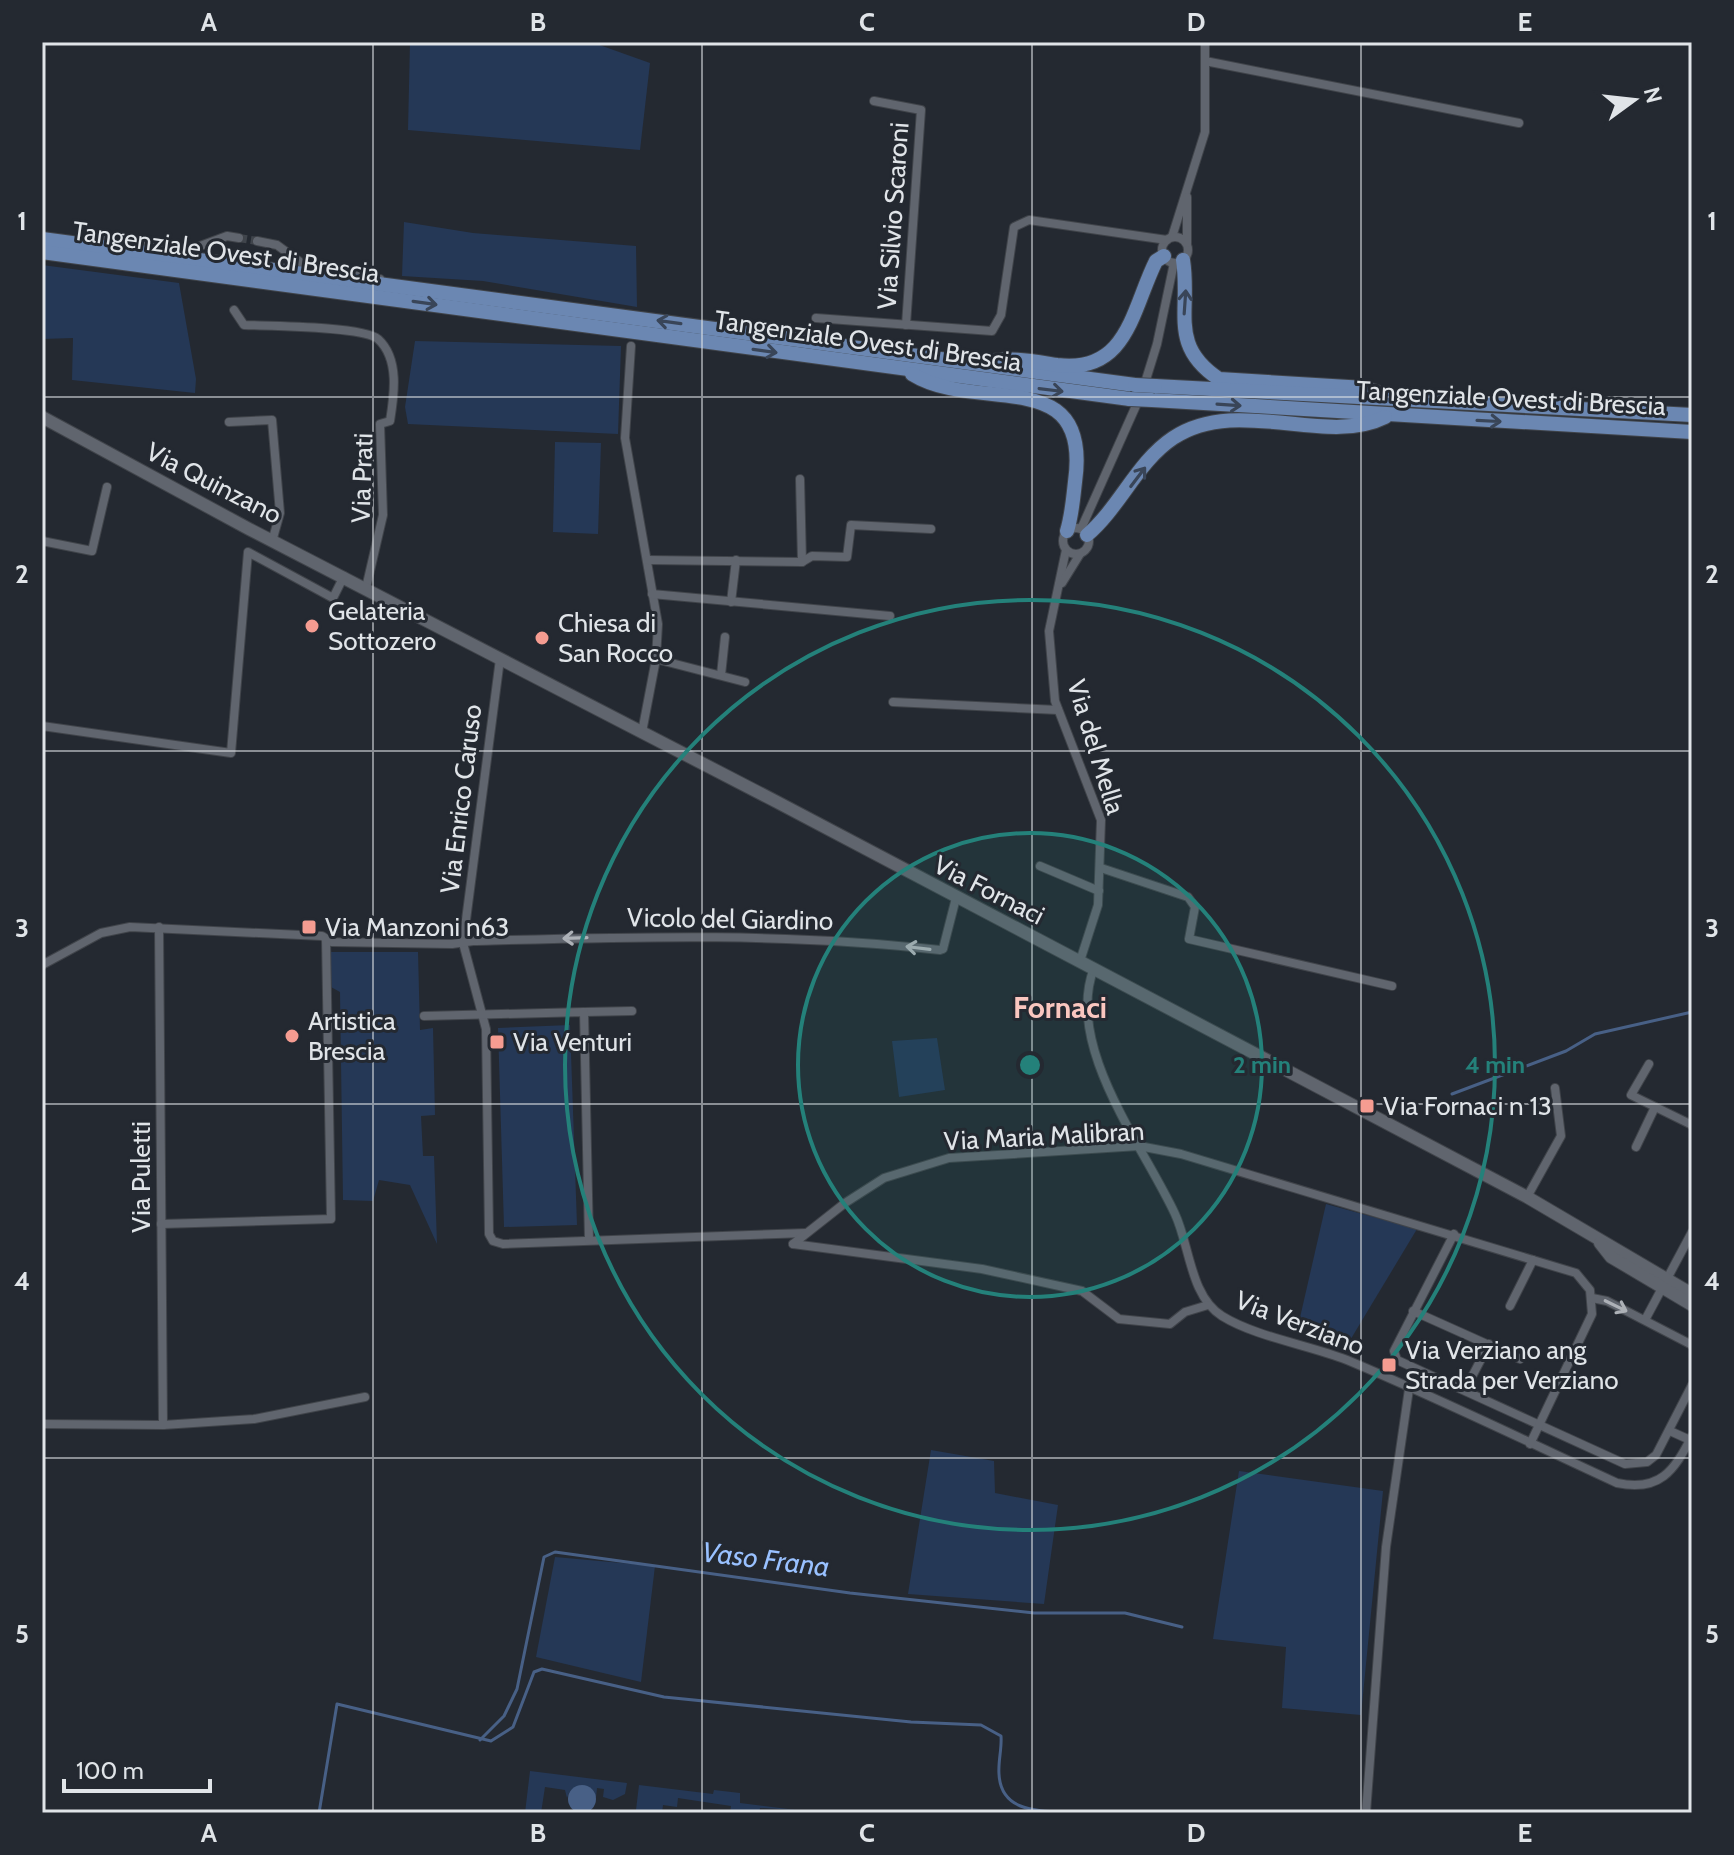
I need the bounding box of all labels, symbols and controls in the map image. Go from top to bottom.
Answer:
text: A [201,6,218,38]
text: B [530,6,546,38]
text: C [859,6,875,38]
text: D [1187,6,1205,38]
text: E [1518,6,1532,38]
north arrow [1594,60,1674,140]
text: N [1638,84,1668,106]
street label: Via Silvio Scaroni [870,121,916,311]
text: 1 [17,205,27,237]
text: 1 [1707,205,1717,237]
street label: Tangenziale Ovest di Brescia [70,215,382,289]
one-way arrow [1178,289,1193,316]
one-way arrow [411,296,437,311]
street label: Tangenziale Ovest di Brescia [712,304,1024,378]
one-way arrow [656,315,683,330]
one-way arrow [752,344,777,359]
street label: Tangenziale Ovest di Brescia [1356,374,1667,422]
one-way arrow [1037,383,1063,398]
one-way arrow [1216,398,1242,413]
one-way arrow [1475,414,1502,429]
street label: Via Prati [344,432,380,524]
street label: Via Quinzano [141,435,287,531]
one-way arrow [1130,466,1146,488]
text: 2 [15,558,29,590]
text: 2 [1705,558,1719,590]
place label: Gelateria Sottozero [328,595,436,657]
place label: Chiesa di San Rocco [558,607,673,669]
marker: Gelateria Sottozero [303,617,321,635]
marker: Chiesa di San Rocco [533,629,551,647]
street label: Via del Mella [1060,676,1132,819]
street label: Via Enrico Caruso [434,703,488,895]
street label: Via Fornaci [928,848,1050,932]
street label: Vicolo del Giardino [627,901,833,937]
place label: Via Manzoni n63 [325,911,509,943]
text: 3 [15,912,29,944]
text: 3 [1705,912,1719,944]
marker: Via Manzoni n63 [300,918,318,936]
one-way arrow [562,930,589,946]
one-way arrow [905,940,932,955]
district label: Fornaci [1013,989,1107,1026]
place label: Artistica Brescia [308,1005,396,1067]
place label: Via Venturi [513,1026,632,1058]
marker: Artistica Brescia [283,1027,301,1045]
marker: Via Venturi [488,1033,506,1051]
text: 2 min [1233,1050,1291,1079]
text: 4 min [1465,1050,1525,1079]
centre of rings [1016,1051,1044,1079]
place label: Via Fornaci n 13 [1383,1090,1552,1122]
marker: Via Fornaci n 13 [1358,1097,1376,1115]
street label: Via Maria Malibran [943,1115,1145,1157]
street label: Via Puletti [125,1121,157,1233]
text: 4 [14,1265,30,1297]
text: 4 [1704,1265,1720,1297]
street label: Via Verziano [1231,1284,1369,1362]
one-way arrow [1603,1298,1627,1314]
place label: Via Verziano ang Strada per Verziano [1405,1334,1619,1396]
marker: Via Verziano ang Strada per Verziano [1380,1356,1398,1374]
water label: Vaso Frana [700,1534,832,1584]
text: 5 [15,1618,29,1650]
text: 5 [1705,1618,1719,1650]
scale bar [64,1743,210,1793]
text: 100 m [76,1756,144,1785]
text: A [201,1817,218,1849]
text: B [530,1817,546,1849]
text: C [859,1817,875,1849]
text: D [1187,1817,1205,1849]
text: E [1518,1817,1532,1849]

